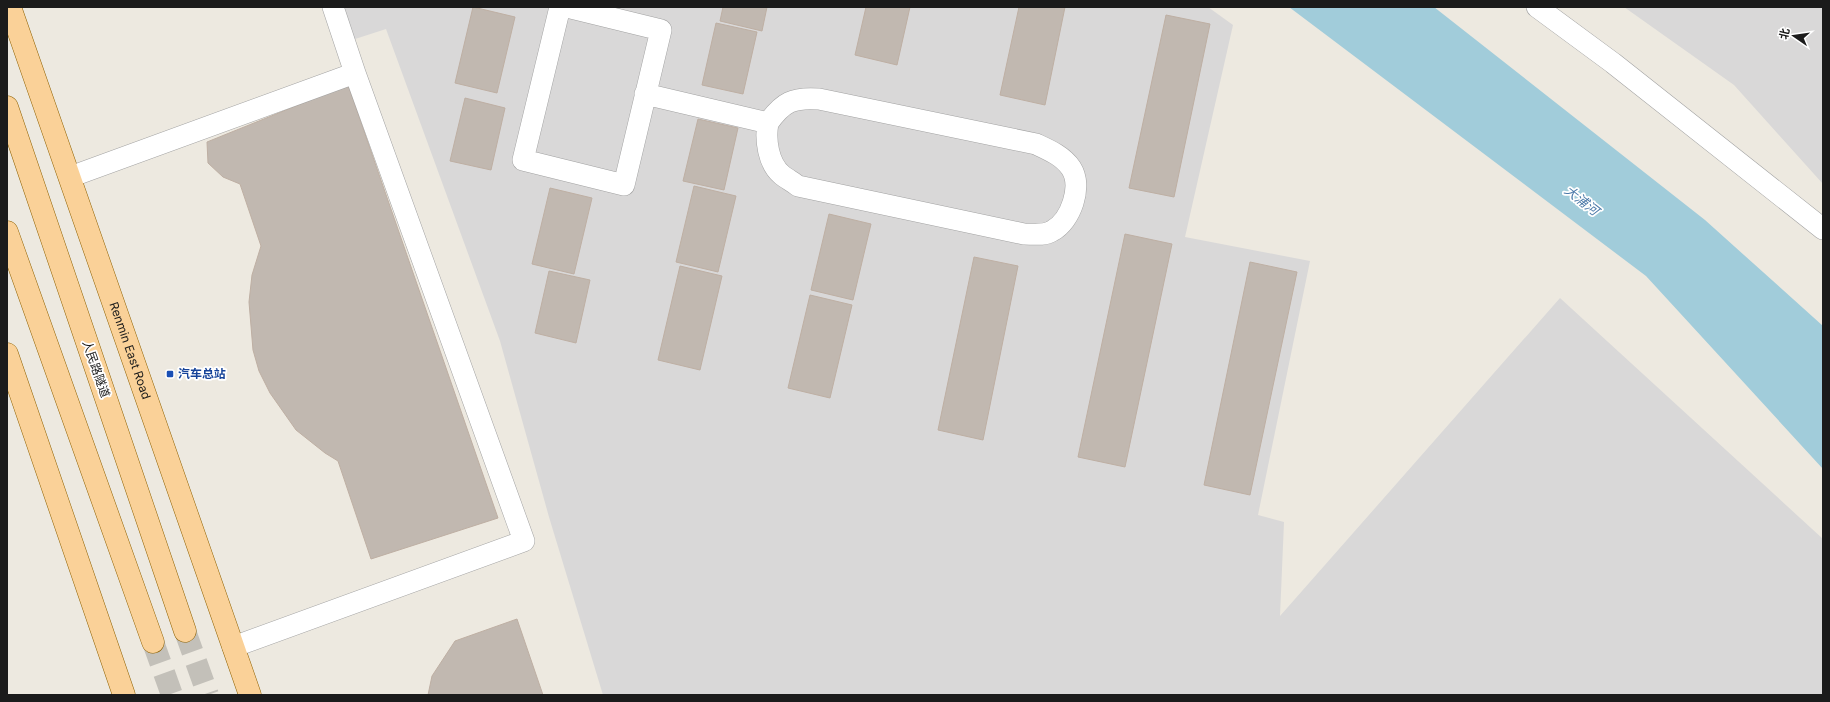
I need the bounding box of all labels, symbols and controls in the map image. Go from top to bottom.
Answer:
north arrow [1774,16,1814,56]
text: 北 [1776,27,1792,41]
water label: 大浦河 [1562,182,1605,220]
street label: Renmin East Road [106,300,154,401]
street label: 人民路隧道 [80,338,113,400]
place label: 汽车总站 [178,366,226,381]
marker: 汽车总站 [165,369,175,379]

